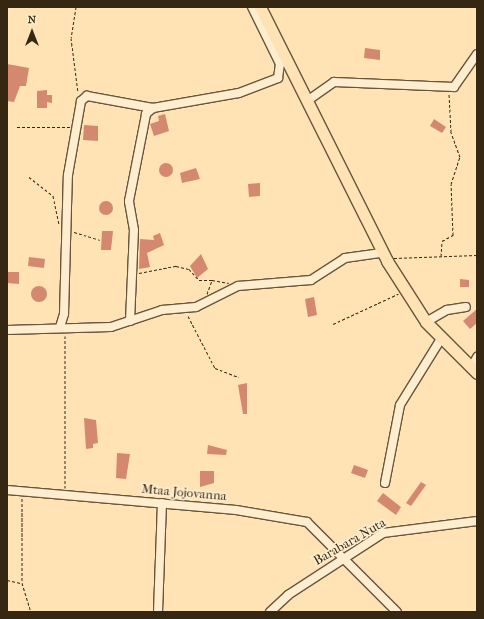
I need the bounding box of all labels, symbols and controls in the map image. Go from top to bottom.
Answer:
north arrow [12,12,52,52]
text: N [28,13,36,26]
street label: Mtaa Jojovanna [141,482,227,504]
street label: Barabara Nuta [311,515,389,569]

